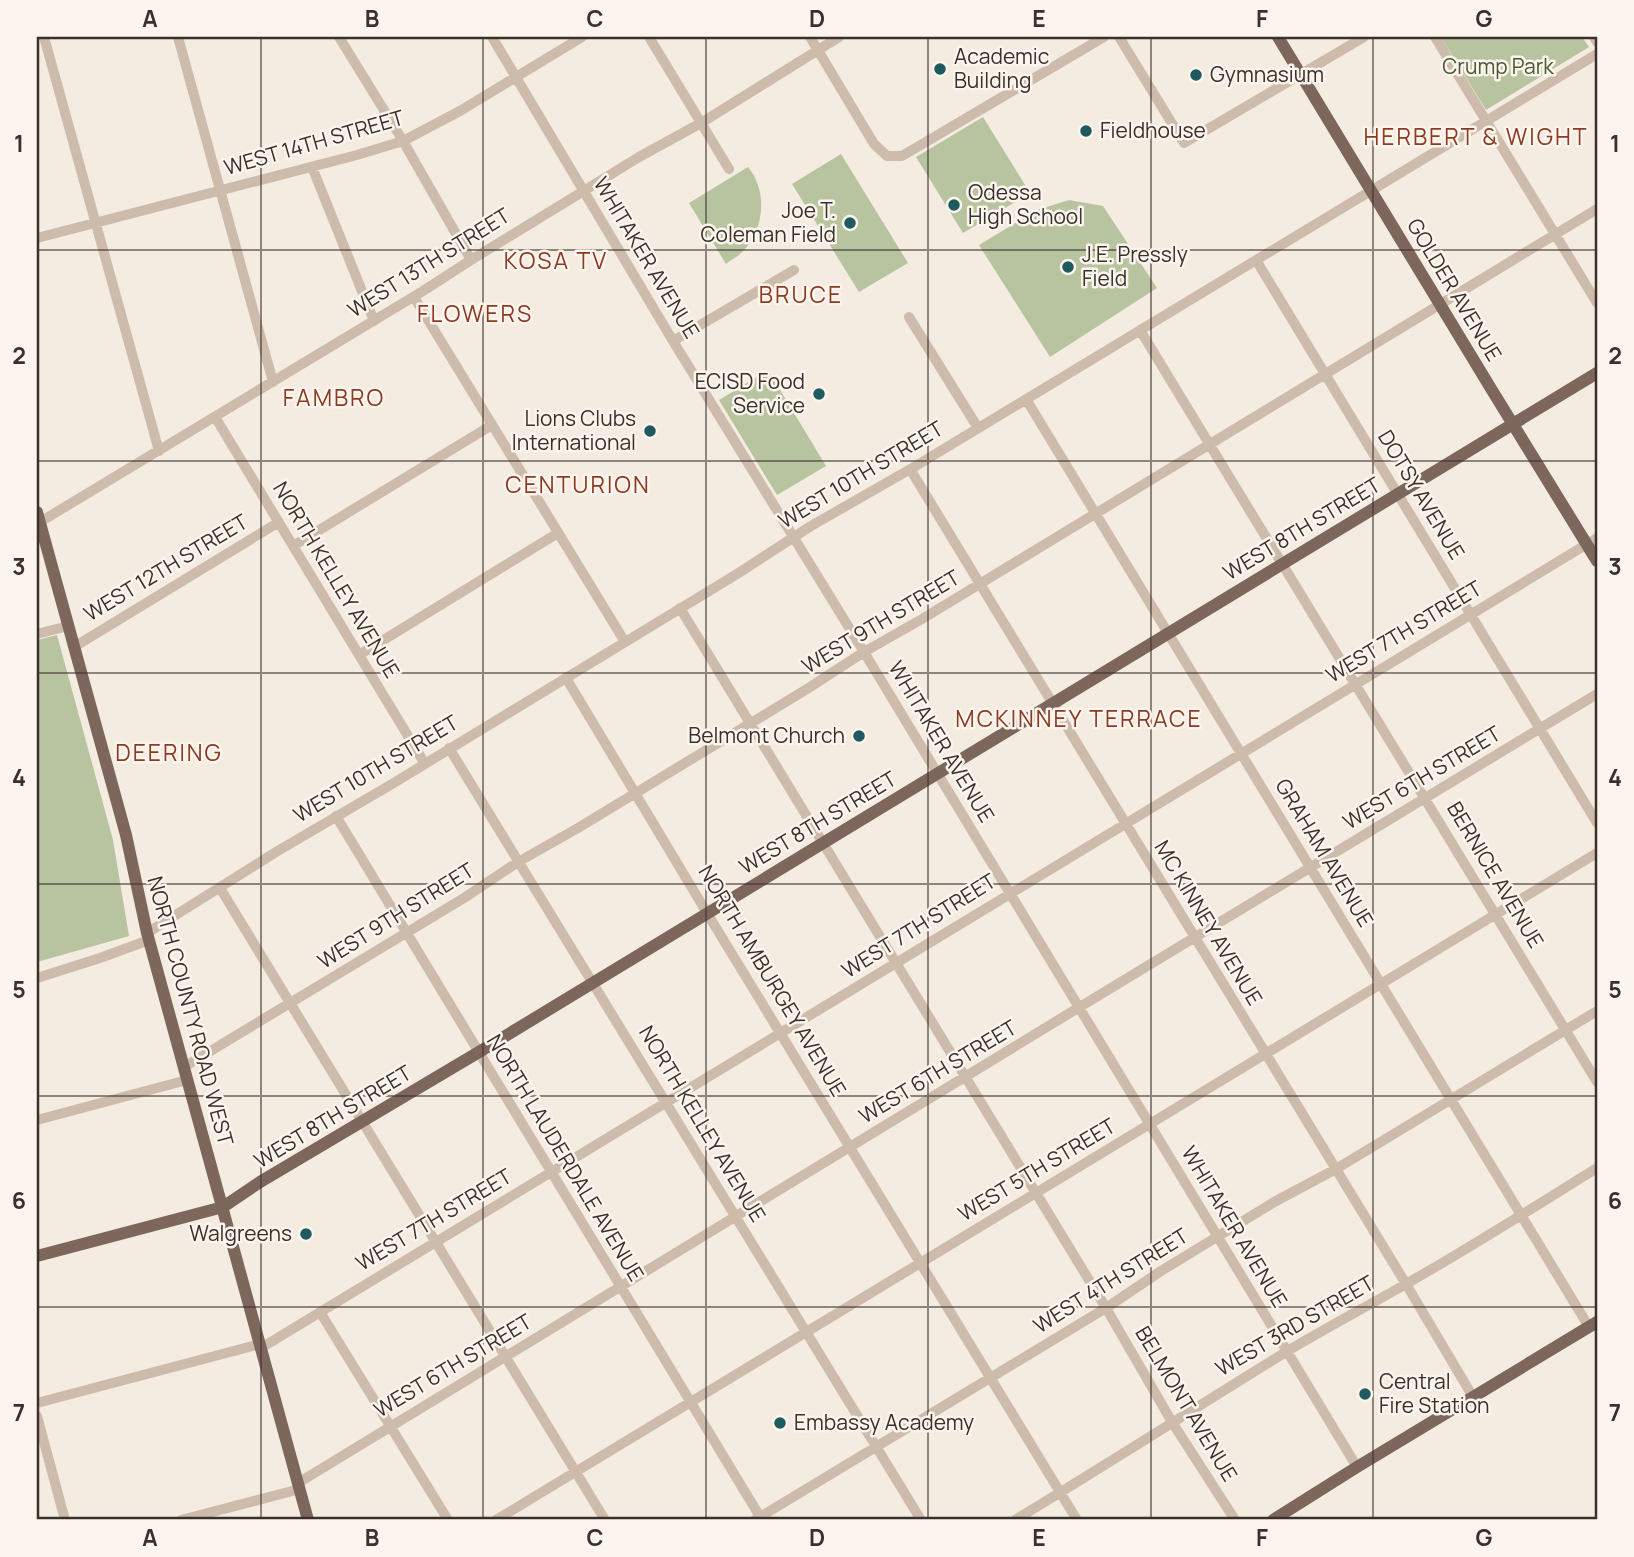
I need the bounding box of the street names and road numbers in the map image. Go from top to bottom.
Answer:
street label: WEST 14TH STREET [221,103,407,181]
street label: WHITAKER AVENUE [588,172,706,343]
street label: WEST 13TH STREET [342,201,515,323]
street label: GOLDER AVENUE [1401,213,1509,366]
street label: WEST 10TH STREET [773,414,948,534]
street label: DOTSY AVENUE [1372,425,1472,564]
street label: WEST 8TH STREET [1218,470,1386,586]
street label: NORTH KELLEY AVENUE [267,476,407,683]
street label: WEST 12TH STREET [78,507,253,627]
street label: WEST 9TH STREET [796,563,965,679]
street label: WEST 7TH STREET [1320,573,1487,689]
street label: WHITAKER AVENUE [883,656,1001,827]
street label: WEST 10TH STREET [288,708,463,828]
street label: WEST 6TH STREET [1337,719,1506,835]
street label: WEST 8TH STREET [734,764,902,880]
street label: GRAHAM AVENUE [1269,773,1380,932]
street label: BERNICE AVENUE [1441,796,1551,953]
street label: MC KINNEY AVENUE [1149,835,1269,1010]
street label: WEST 9TH STREET [312,855,479,975]
street label: NORTH AMBURGEY AVENUE [693,860,853,1101]
street label: WEST 7TH STREET [836,866,1001,984]
street label: NORTH COUNTY ROAD WEST [142,873,241,1149]
street label: WEST 6TH STREET [853,1013,1022,1129]
street label: NORTH KELLEY AVENUE [633,1020,773,1227]
street label: NORTH LAUDERDALE AVENUE [481,1029,651,1286]
street label: WEST 8TH STREET [249,1058,417,1174]
street label: WEST 5TH STREET [953,1111,1121,1227]
street label: WHITAKER AVENUE [1176,1141,1294,1312]
street label: WEST 7TH STREET [350,1161,517,1277]
street label: WEST 4TH STREET [1028,1221,1194,1339]
street label: WEST 3RD STREET [1210,1268,1379,1382]
street label: WEST 6TH STREET [368,1307,537,1423]
street label: BELMONT AVENUE [1129,1321,1244,1486]

